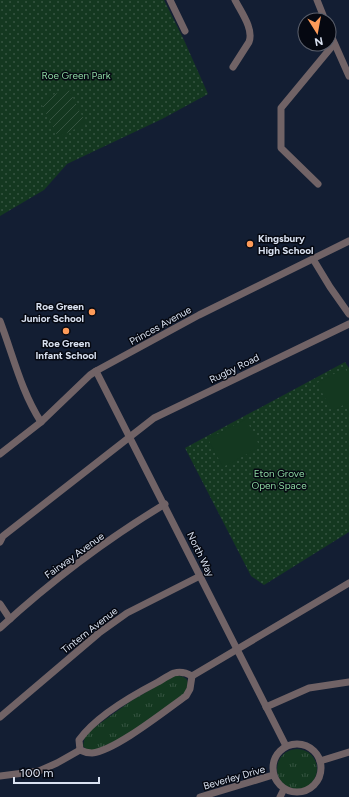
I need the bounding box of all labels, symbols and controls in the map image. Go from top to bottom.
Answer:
north arrow [297,12,337,52]
text: N [313,34,324,49]
park label: Roe Green Park [42,69,111,82]
place label: Kingsbury High School [258,232,314,257]
marker: Kingsbury High School [245,239,255,249]
place label: Roe Green Junior School [21,300,84,325]
street label: Princes Avenue [127,303,194,348]
marker: Roe Green Junior School [87,307,97,317]
marker: Roe Green Infant School [61,326,71,336]
place label: Roe Green Infant School [35,337,97,362]
street label: Rugby Road [207,351,262,386]
park label: Eton Grove Open Space [251,467,307,492]
street label: Fairway Avenue [42,529,107,581]
street label: North Way [184,530,217,579]
street label: Tintern Avenue [59,604,120,656]
scale bar [14,759,99,785]
street label: Beverley Drive [202,762,267,793]
text: 100 m [20,766,54,780]

